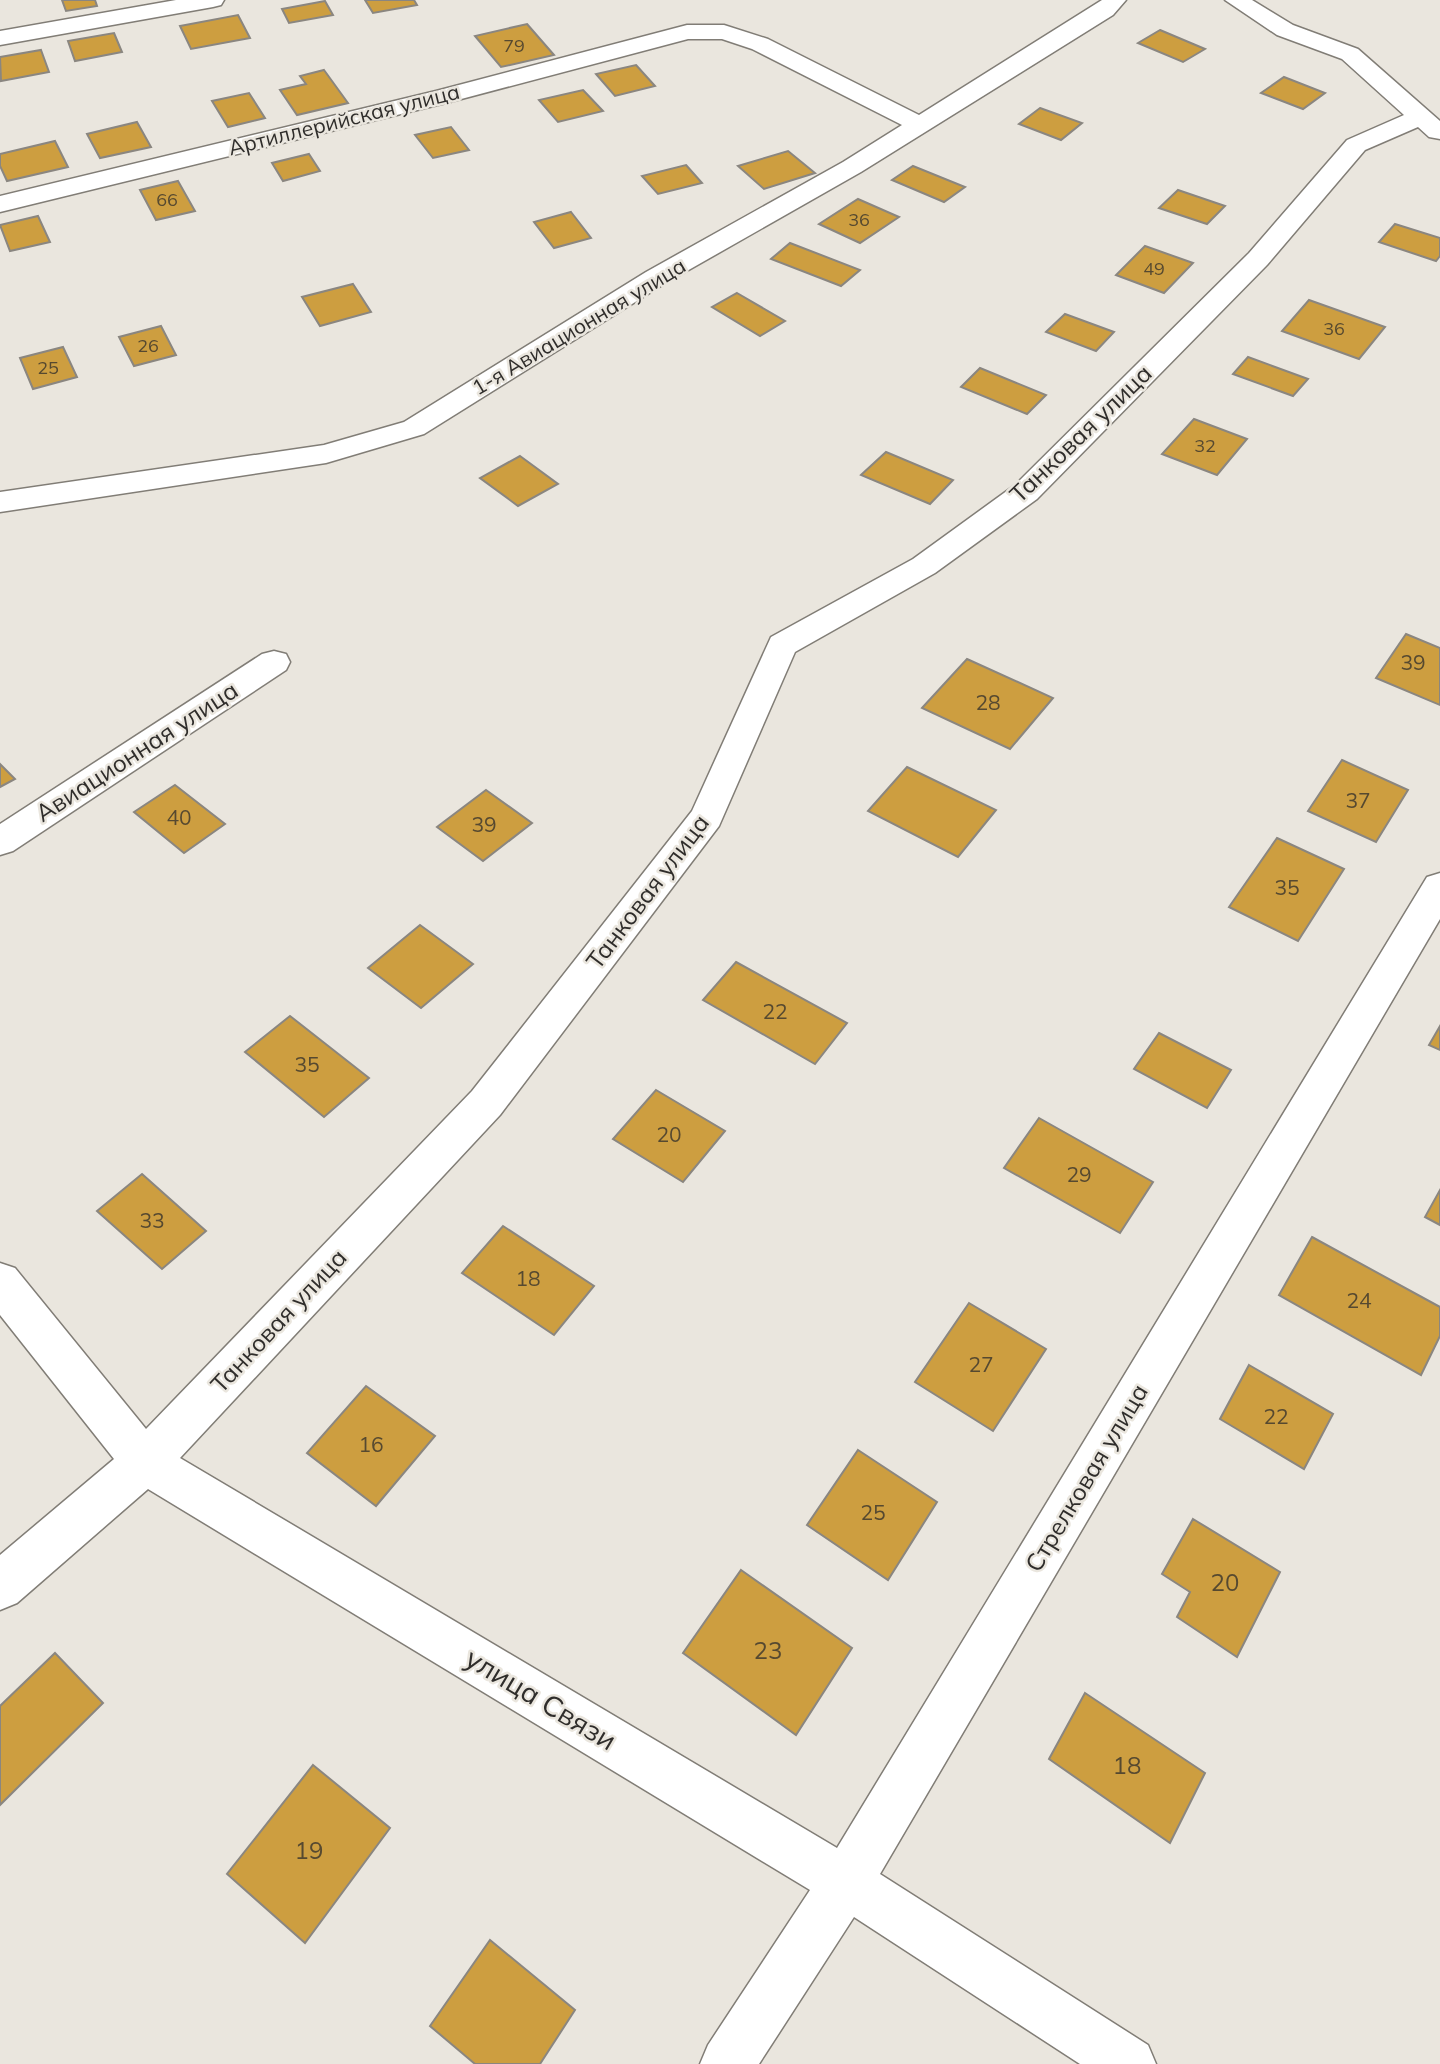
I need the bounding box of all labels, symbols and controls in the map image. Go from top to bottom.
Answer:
house number: 79 [503,34,525,57]
street label: Артиллерийская улица [225,78,462,160]
house number: 66 [156,188,178,211]
house number: 36 [848,208,870,231]
street label: 1-я Авиационная улица [467,252,690,400]
house number: 49 [1143,257,1165,280]
house number: 36 [1323,317,1345,340]
house number: 26 [137,334,159,357]
house number: 25 [37,356,59,379]
street label: Танковая улица [1003,358,1158,509]
house number: 32 [1194,434,1216,457]
house number: 39 [1400,649,1426,675]
street label: Авиационная улица [30,674,243,828]
house number: 28 [975,689,1001,715]
house number: 37 [1345,787,1371,813]
house number: 40 [166,804,192,830]
street label: Танковая улица [579,808,715,975]
house number: 39 [471,811,497,837]
house number: 35 [1274,874,1300,900]
house number: 22 [762,998,788,1024]
house number: 35 [294,1051,320,1077]
house number: 20 [656,1121,682,1147]
house number: 29 [1066,1161,1092,1187]
house number: 33 [139,1207,165,1233]
street label: Танковая улица [204,1242,353,1399]
house number: 18 [515,1265,541,1291]
house number: 24 [1346,1287,1372,1313]
house number: 27 [968,1351,994,1377]
street label: Стрелковая улица [1018,1378,1154,1577]
house number: 22 [1263,1403,1289,1429]
house number: 16 [358,1431,384,1457]
house number: 25 [860,1499,886,1525]
house number: 20 [1211,1567,1239,1597]
house number: 23 [754,1635,782,1665]
street label: улица Связи [459,1640,623,1757]
house number: 18 [1113,1750,1141,1780]
house number: 19 [295,1835,323,1865]

